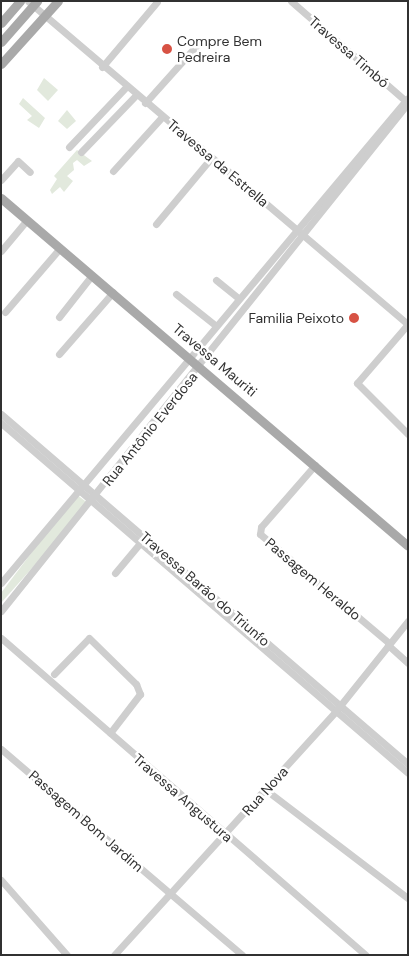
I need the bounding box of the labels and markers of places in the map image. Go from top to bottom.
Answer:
place label: Compre Bem Pedreira [177,33,262,65]
marker: Compre Bem Pedreira [161,43,173,55]
place label: Familia Peixoto [248,310,344,326]
marker: Familia Peixoto [348,312,360,324]

